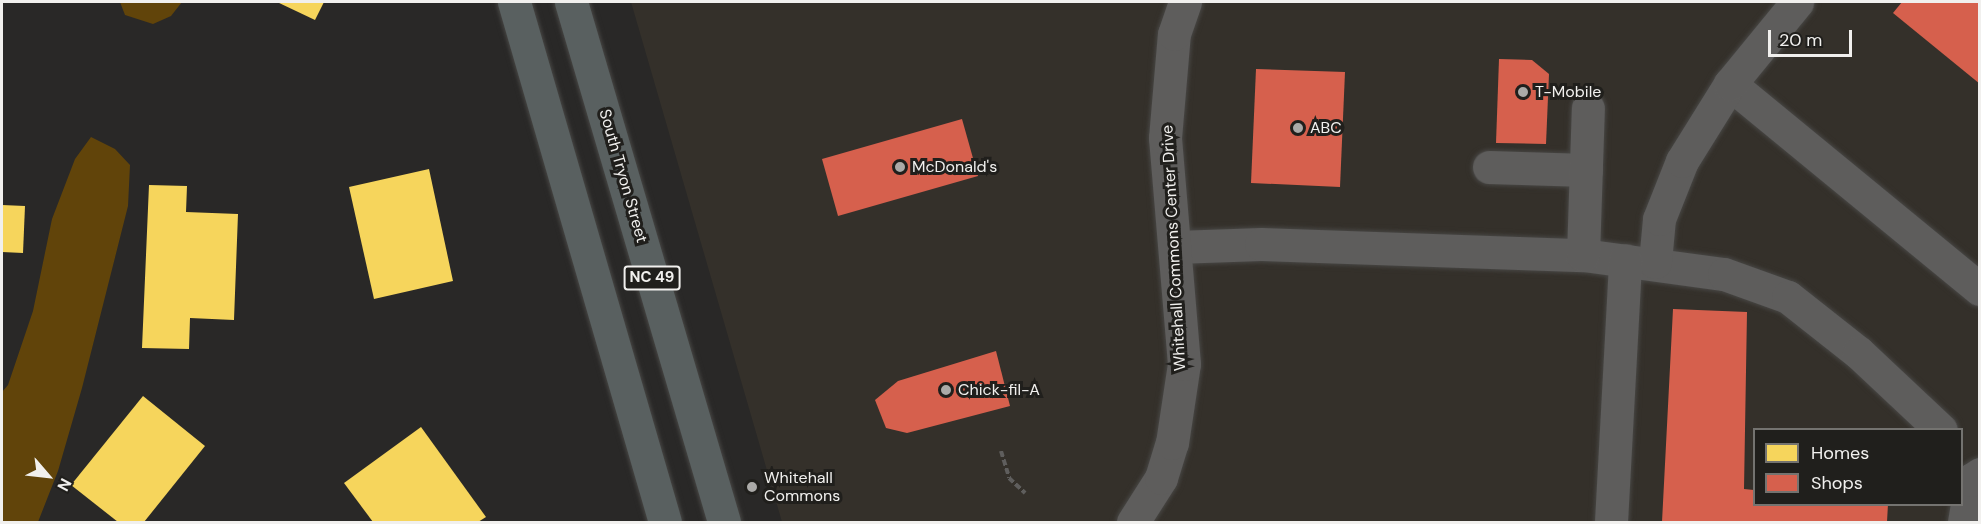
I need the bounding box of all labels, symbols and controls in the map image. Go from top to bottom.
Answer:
scale bar [1771,18,1855,56]
text: 20 m [1779,28,1822,52]
place label: T-Mobile [1535,82,1601,102]
marker: T-Mobile [1516,85,1530,99]
street label: South Tryon Street [595,107,651,245]
place label: ABC [1310,118,1342,138]
marker: ABC [1291,121,1305,135]
street label: Whitehall Commons Center Drive [1158,124,1190,372]
place label: McDonald's [912,157,997,177]
marker: McDonald's [893,160,907,174]
road number: NC 49 [624,266,680,290]
place label: Chick-fil-A [958,380,1040,400]
marker: Chick-fil-A [939,383,953,397]
legend [1753,428,1963,506]
text: Homes [1811,441,1869,465]
north arrow [18,446,78,506]
place label: Whitehall Commons [764,468,840,506]
text: Shops [1811,471,1863,495]
text: N [52,475,76,495]
marker: Whitehall Commons [745,480,759,494]

